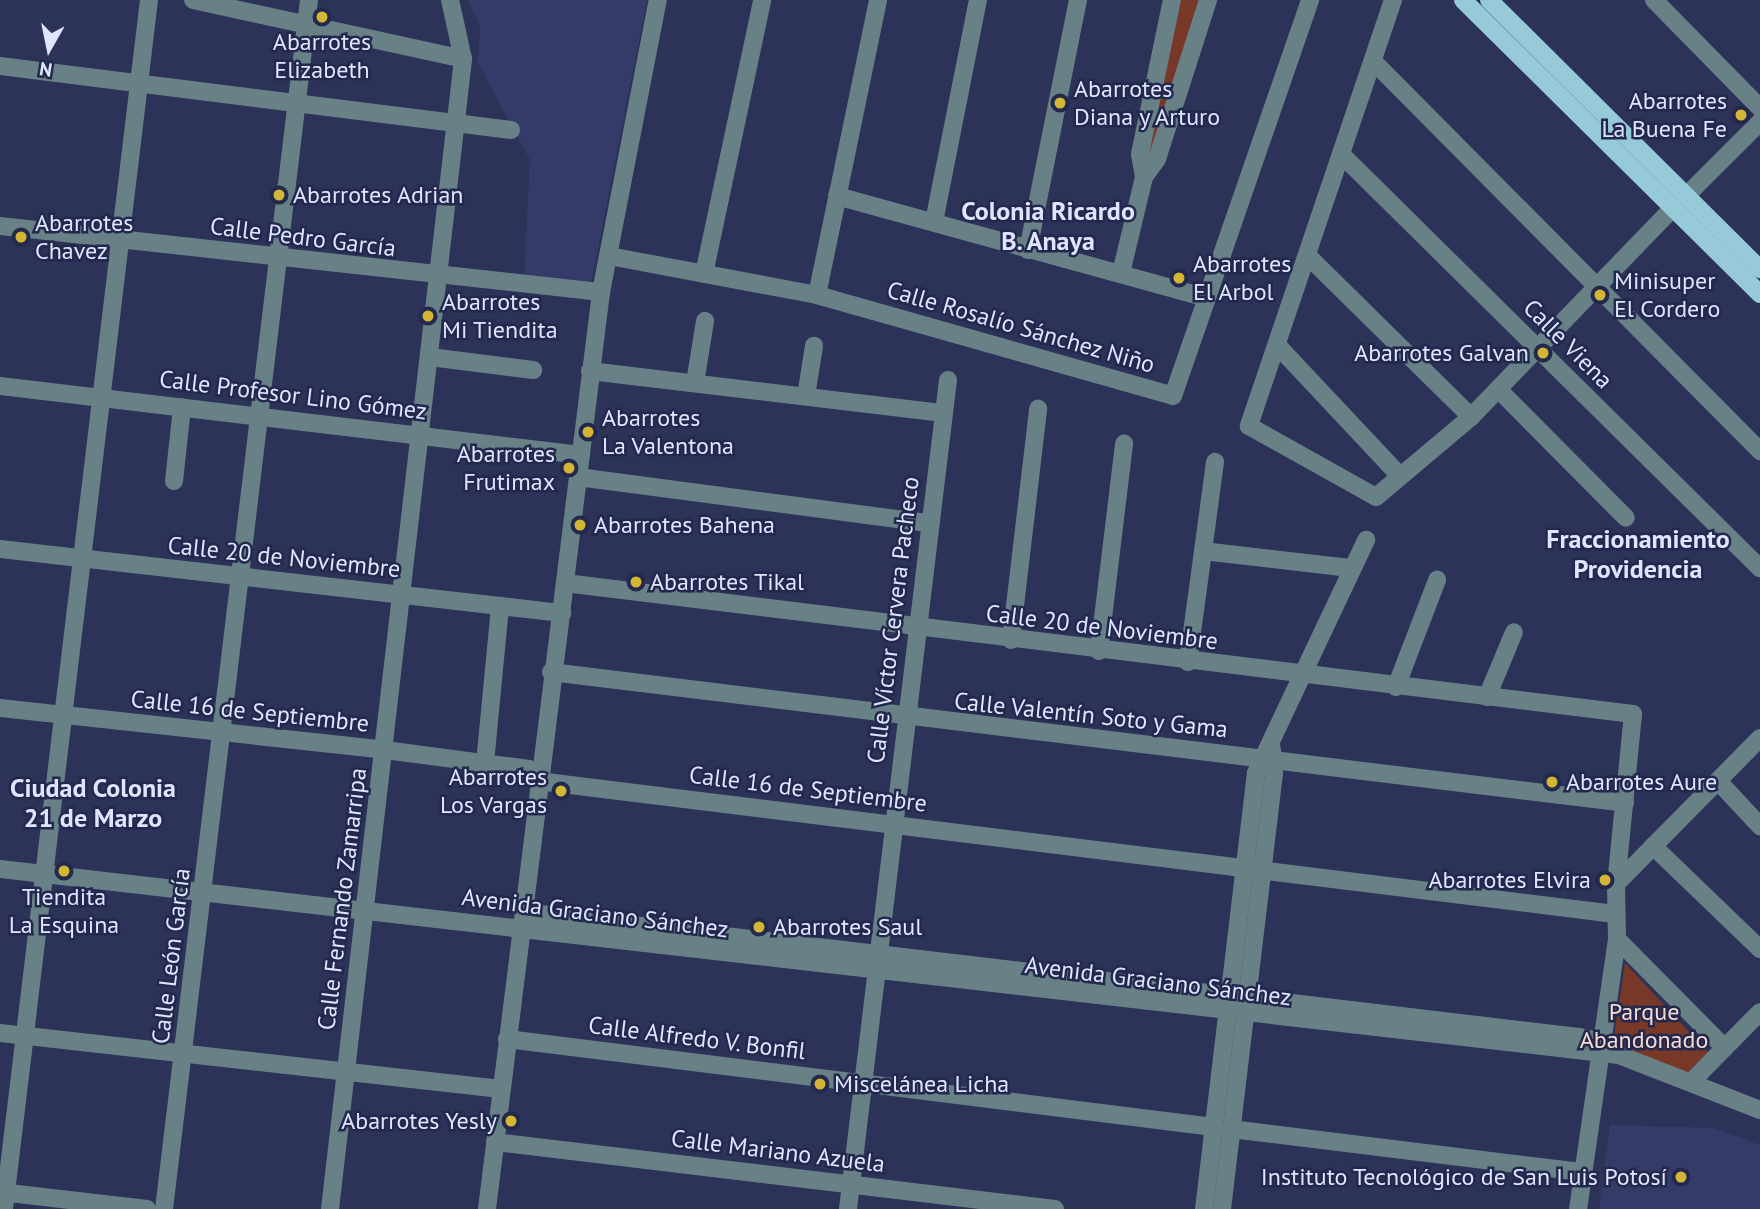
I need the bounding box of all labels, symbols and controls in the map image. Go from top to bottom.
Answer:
marker: Abarrotes Elizabeth [314,9,330,25]
north arrow [14,14,84,84]
place label: Abarrotes Elizabeth [273,28,371,84]
text: N [38,57,54,83]
place label: Abarrotes Diana y Arturo [1074,75,1222,131]
place label: Abarrotes La Buena Fe [1602,87,1727,143]
marker: Abarrotes Diana y Arturo [1052,95,1068,111]
marker: Abarrotes La Buena Fe [1733,107,1749,123]
place label: Abarrotes Adrian [293,181,464,209]
marker: Abarrotes Adrian [271,187,287,203]
district label: Colonia Ricardo B. Anaya [961,195,1135,256]
place label: Abarrotes Chavez [35,209,133,265]
street label: Calle Pedro García [209,211,397,263]
marker: Abarrotes Chavez [13,229,29,245]
place label: Abarrotes El Arbol [1193,250,1291,306]
place label: Minisuper El Cordero [1614,267,1720,323]
marker: Abarrotes El Arbol [1171,270,1187,286]
street label: Calle Rosalío Sánchez Niño [883,275,1159,379]
marker: Minisuper El Cordero [1592,287,1608,303]
place label: Abarrotes Mi Tiendita [442,288,558,344]
street label: Calle Viena [1517,293,1619,395]
marker: Abarrotes Mi Tiendita [420,308,436,324]
place label: Abarrotes Galvan [1354,339,1529,367]
marker: Abarrotes Galvan [1535,345,1551,361]
street label: Calle Profesor Lino Gómez [158,364,428,426]
place label: Abarrotes La Valentona [602,404,735,460]
marker: Abarrotes La Valentona [580,424,596,440]
place label: Abarrotes Frutimax [457,440,555,496]
marker: Abarrotes Frutimax [561,460,577,476]
street label: Calle Víctor Cervera Pacheco [861,475,925,765]
place label: Abarrotes Bahena [594,511,775,539]
marker: Abarrotes Bahena [572,517,588,533]
district label: Fraccionamiento Providencia [1546,523,1730,584]
street label: Calle 20 de Noviembre [166,530,402,584]
place label: Abarrotes Tikal [650,568,805,596]
marker: Abarrotes Tikal [628,574,644,590]
street label: Calle 20 de Noviembre [984,598,1220,656]
street label: Calle 16 de Septiembre [129,684,371,738]
street label: Calle Valentín Soto y Gama [952,686,1230,744]
street label: Calle 16 de Septiembre [687,760,929,818]
place label: Abarrotes Los Vargas [439,763,547,819]
street label: Calle Fernando Zamarripa [312,766,372,1032]
place label: Abarrotes Aure [1566,768,1718,796]
district label: Ciudad Colonia 21 de Marzo [10,772,176,834]
marker: Abarrotes Aure [1544,774,1560,790]
marker: Abarrotes Los Vargas [553,783,569,799]
marker: Tiendita La Esquina [56,863,72,879]
street label: Calle León García [146,866,196,1046]
place label: Abarrotes Elvira [1428,866,1591,894]
marker: Abarrotes Elvira [1597,872,1613,888]
street label: Avenida Graciano Sánchez [460,882,730,944]
place label: Tiendita La Esquina [9,883,119,939]
place label: Abarrotes Saul [773,913,922,941]
marker: Abarrotes Saul [751,919,767,935]
street label: Avenida Graciano Sánchez [1023,950,1293,1012]
park label: Parque Abandonado [1580,998,1708,1054]
street label: Calle Alfredo V. Bonfil [585,1010,809,1066]
place label: Miscelánea Licha [834,1070,1009,1098]
marker: Miscelánea Licha [812,1076,828,1092]
place label: Abarrotes Yesly [340,1107,497,1135]
marker: Abarrotes Yesly [503,1113,519,1129]
street label: Calle Mariano Azuela [669,1124,887,1178]
place label: Instituto Tecnológico de San Luis Potosí [1260,1163,1667,1191]
marker: Instituto Tecnológico de San Luis Potosí [1673,1169,1689,1185]

